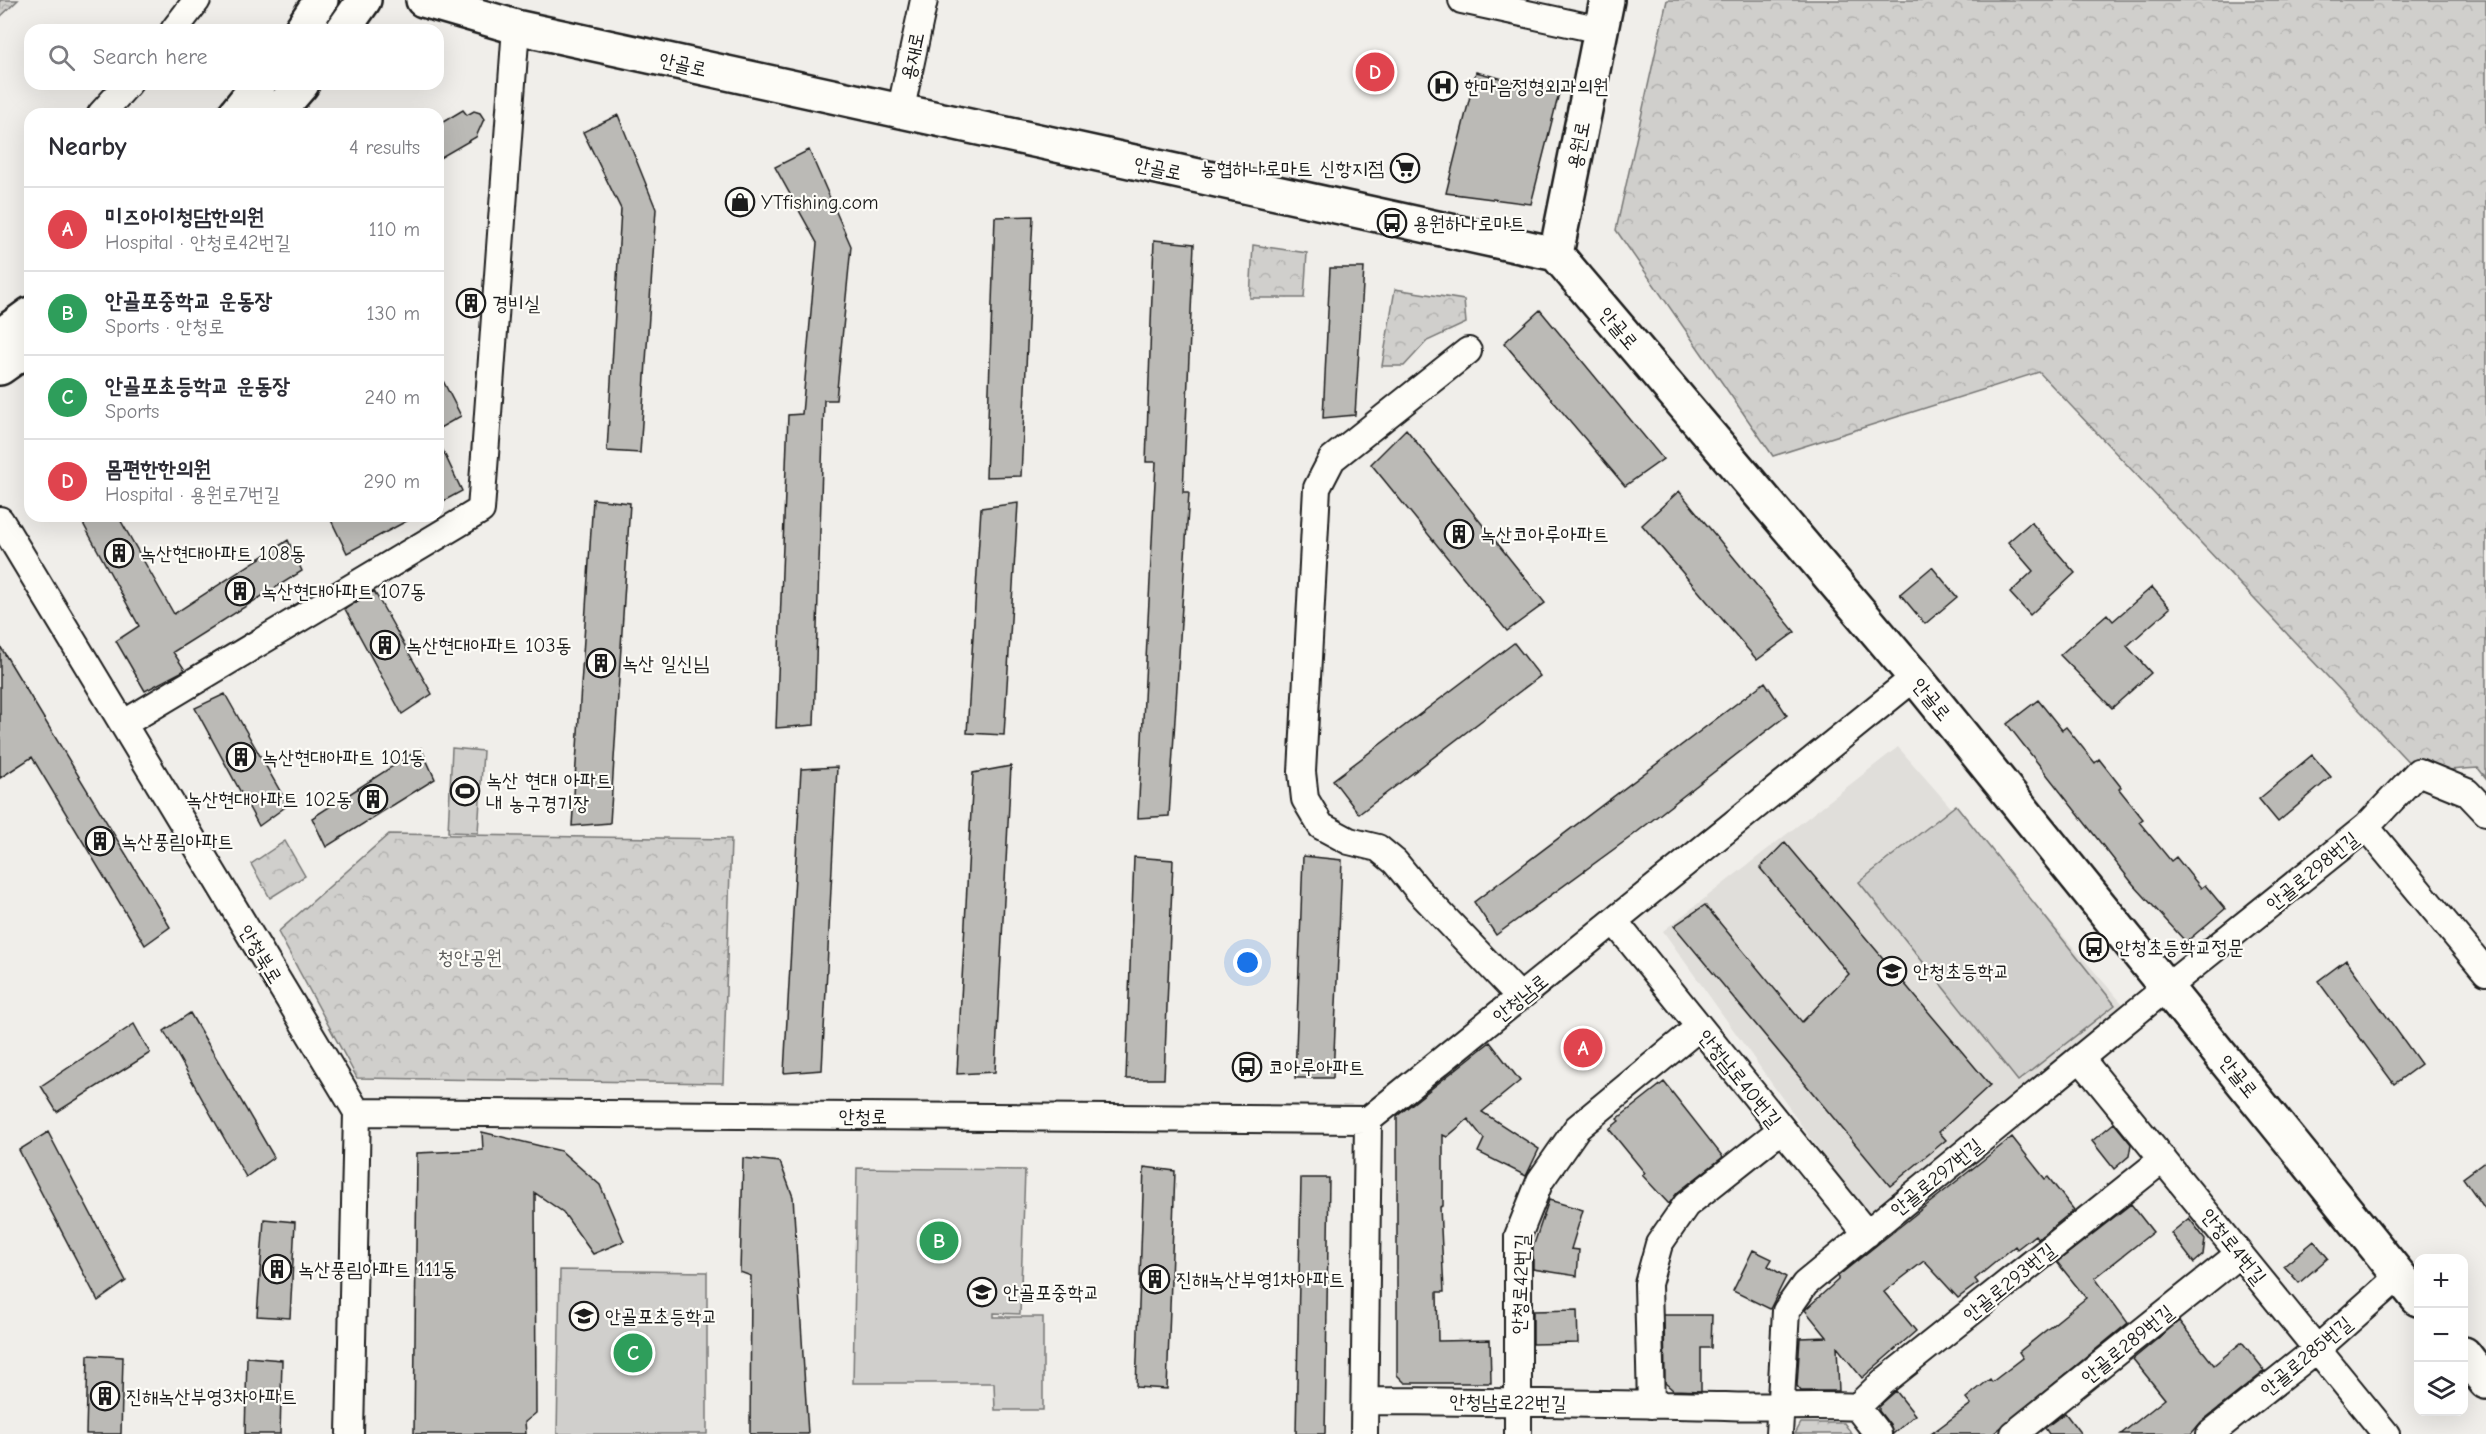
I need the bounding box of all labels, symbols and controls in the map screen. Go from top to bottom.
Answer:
search box [24,24,444,90]
street label: 용재로 [896,30,929,82]
icon: search [45,41,78,74]
text: Search here [93,44,208,70]
street label: 안골로 [657,48,709,81]
pin: D [1356,50,1394,94]
hospital icon: 한마음정형외과의원 [1427,70,1459,102]
place label: 한마음정형외과의원 [1464,75,1609,98]
street label: 용원로 [1563,119,1594,171]
text: Nearby [48,132,127,162]
text: 4 results [349,136,420,159]
street label: 안골로 [1132,152,1184,185]
supermarket icon: 농협하나로마트 신항지점 [1389,152,1421,184]
place label: 농협하나로마트 신항지점 [1200,157,1384,180]
shop icon: YTfishing.com [724,186,756,218]
place label: YTfishing.com [761,191,879,214]
text: 미즈아이청담한의원 [105,204,264,230]
bus stop icon: 용원하나로마트 [1376,207,1408,239]
place label: 용원하나로마트 [1413,212,1526,235]
text: A [62,218,73,241]
text: 110 m [369,218,420,241]
text: Hospital · 안청로42번길 [105,231,291,254]
building icon: 경비실 [455,287,487,319]
text: 안골포중학교 운동장 [105,288,272,314]
place label: 경비실 [492,292,540,315]
text: B [61,302,74,325]
text: 130 m [367,302,420,325]
street label: 안골로 [1594,302,1643,354]
text: Sports · 안청로 [105,315,224,338]
text: 안골포초등학교 운동장 [105,373,290,399]
text: C [61,386,74,409]
text: 240 m [365,386,420,409]
text: Sports [105,400,159,423]
text: 몸편한한의원 [105,456,211,482]
text: D [61,470,74,493]
text: 290 m [364,470,420,493]
text: Hospital · 용원로7번길 [105,483,280,506]
building icon: 녹산코아루아파트 [1443,518,1475,550]
place label: 녹산코아루아파트 [1480,523,1609,546]
building icon: 녹산현대아파트 108동 [103,537,135,569]
place label: 녹산현대아파트 108동 [140,542,306,565]
building icon: 녹산현대아파트 107동 [224,575,256,607]
place label: 녹산현대아파트 107동 [261,580,426,603]
building icon: 녹산현대아파트 103동 [369,629,401,661]
place label: 녹산현대아파트 103동 [406,634,572,657]
building icon: 녹산 일신님 [585,647,617,679]
place label: 녹산 일신님 [622,652,709,675]
street label: 안골로 [1907,673,1956,725]
building icon: 녹산현대아파트 101동 [225,741,257,773]
place label: 녹산현대아파트 101동 [262,746,425,769]
place label: 녹산 현대 아파트 내 농구경기장 [486,769,612,815]
sports icon: 녹산 현대 아파트 내 농구경기장 [449,775,481,807]
building icon: 녹산현대아파트 102동 [357,783,389,815]
place label: 녹산현대아파트 102동 [186,788,352,811]
building icon: 녹산풍림아파트 [84,825,116,857]
street label: 안골로298번길 [2262,827,2363,916]
place label: 녹산풍림아파트 [121,830,234,853]
street label: 안청북로 [234,921,287,988]
bus stop icon: 안청초등학교정문 [2078,931,2110,963]
place label: 안청초등학교정문 [2115,936,2244,959]
park label: 청안공원 [438,946,502,969]
your location [1233,948,1262,977]
school or university icon: 안청초등학교 [1876,955,1908,987]
place label: 안청초등학교 [1913,960,2010,983]
street label: 안청남로 [1488,969,1553,1028]
street label: 안청남로40번길 [1693,1025,1786,1132]
pin: A [1564,1026,1602,1070]
street label: 안골로 [2214,1050,2263,1102]
bus stop icon: 코아루아파트 [1231,1051,1263,1083]
place label: 코아루아파트 [1268,1056,1365,1079]
street label: 안청로 [839,1105,887,1128]
street label: 안골로297번길 [1886,1134,1987,1221]
street label: 안청로4번길 [2196,1204,2271,1289]
pin: B [920,1218,958,1264]
street label: 안청로42번길 [1507,1233,1534,1335]
street label: 안골로293번길 [1959,1238,2060,1326]
building icon: 녹산풍림아파트 111동 [261,1253,293,1285]
map controls [2414,1254,2468,1416]
button: + [2414,1254,2468,1308]
place label: 녹산풍림아파트 111동 [298,1258,457,1281]
building icon: 진해녹산부영1차아파트 [1139,1263,1171,1295]
place label: 진해녹산부영1차아파트 [1176,1268,1345,1291]
school or university icon: 안골포중학교 [966,1276,998,1308]
place label: 안골포중학교 [1003,1281,1100,1304]
school or university icon: 안골포초등학교 [568,1300,600,1332]
street label: 안골로289번길 [2077,1300,2178,1389]
place label: 안골포초등학교 [605,1305,718,1328]
button: − [2414,1308,2468,1362]
street label: 안골로285번길 [2256,1312,2357,1401]
pin: C [614,1330,652,1376]
button: layers [2414,1362,2468,1416]
building icon: 진해녹산부영3차아파트 [89,1380,121,1412]
place label: 진해녹산부영3차아파트 [126,1385,297,1408]
street label: 안청남로22번길 [1449,1390,1567,1415]

